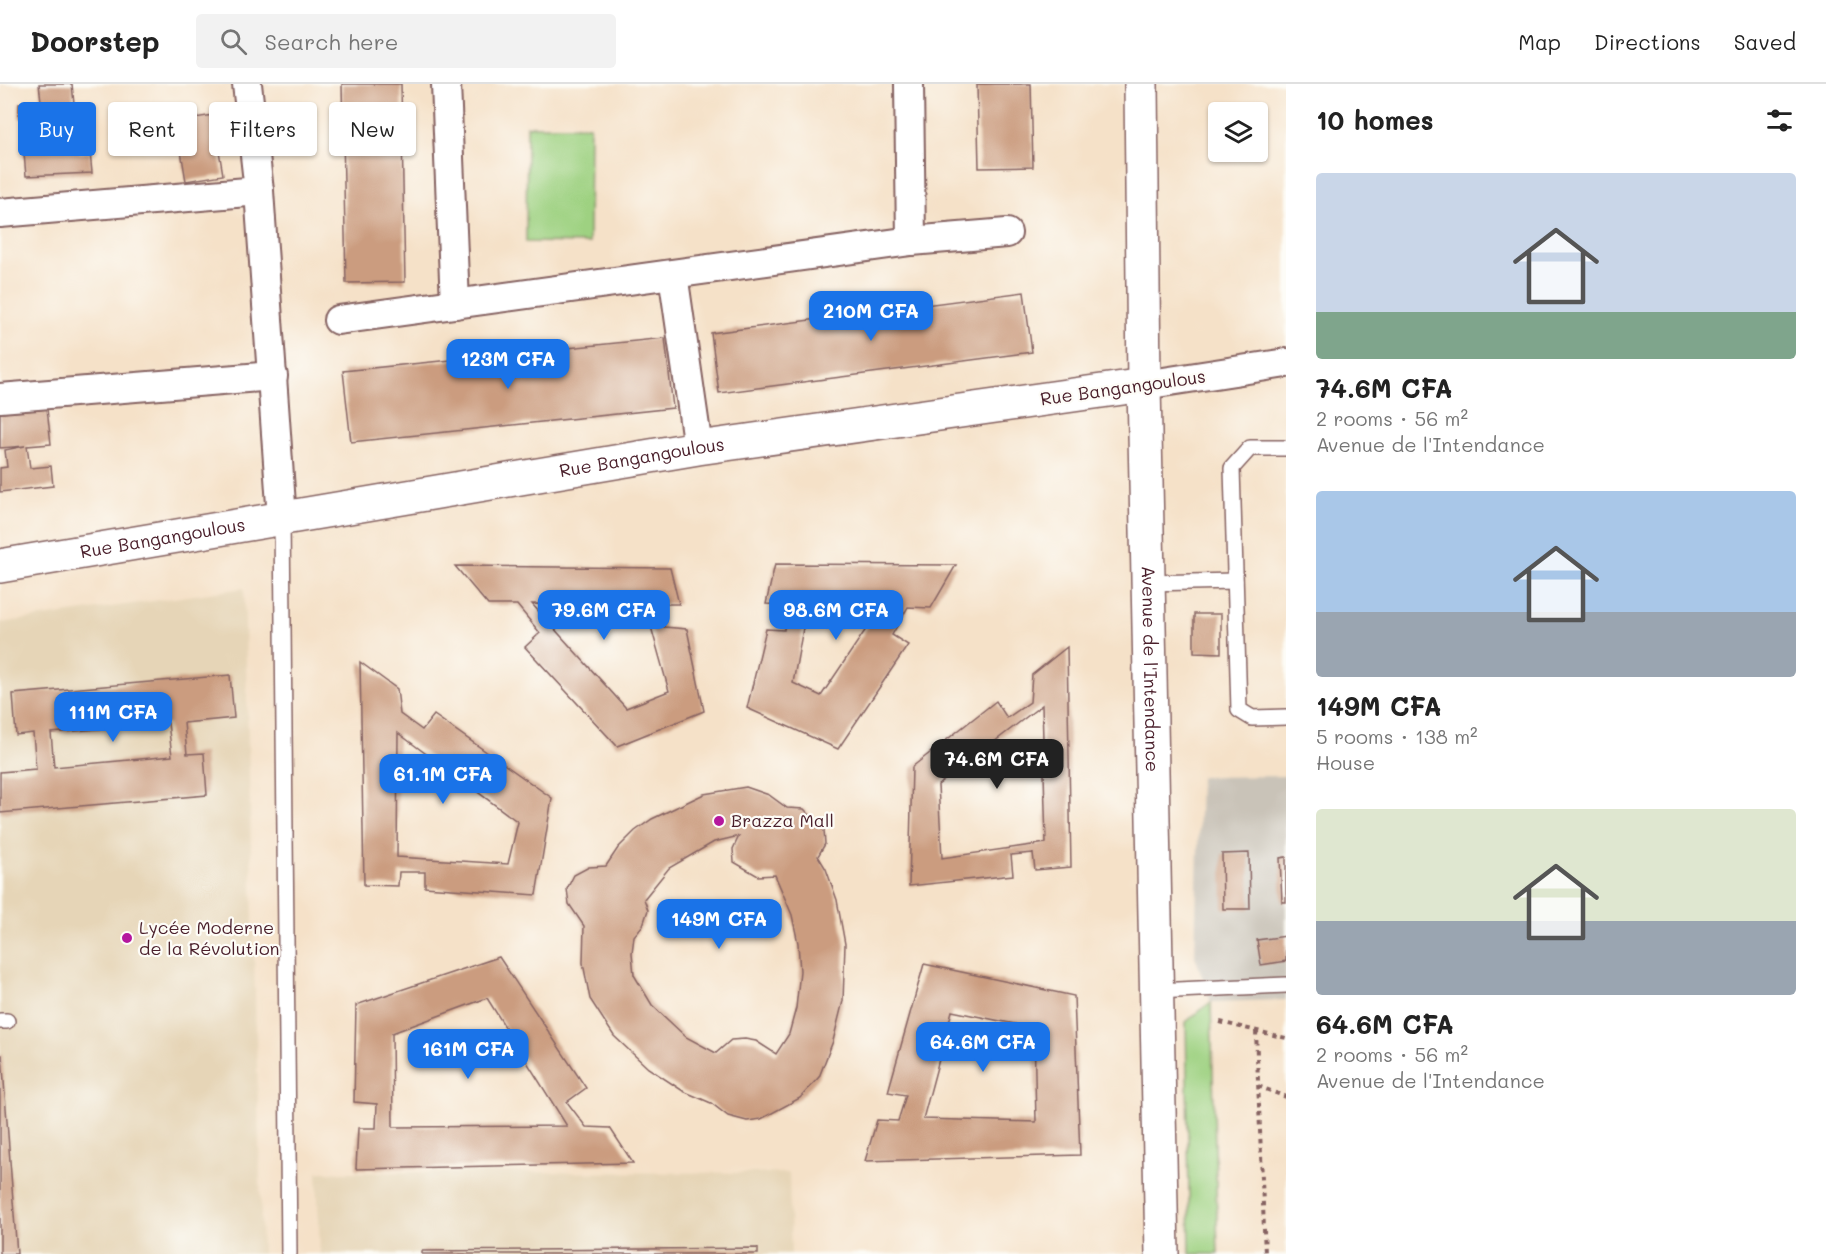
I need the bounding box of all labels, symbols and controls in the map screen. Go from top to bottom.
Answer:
search box [196,14,616,68]
text: Doorstep [30,23,160,59]
icon: search [217,25,250,58]
text: Search here [265,27,398,56]
text: Map [1518,28,1561,55]
text: Directions [1594,28,1701,55]
text: Saved [1734,28,1796,55]
chip: Buy [18,102,96,156]
chip: Rent [108,102,197,156]
chip: Filters [209,102,317,156]
chip: New [329,102,416,156]
map controls [1208,102,1268,162]
button: layers [1208,102,1268,162]
text: 10 homes [1316,103,1434,137]
icon: filters [1763,104,1796,137]
icon: home [1502,212,1610,320]
pin: 210M CFA [809,291,933,342]
text: 210M CFA [823,297,919,323]
pin: 123M CFA [446,339,570,390]
text: 123M CFA [460,345,556,371]
street label: Rue Bangangoulous [1038,364,1207,411]
text: 74.6M CFA [1316,371,1453,405]
text: 2 rooms · 56 m² [1316,405,1468,431]
street label: Rue Bangangoulous [557,431,726,482]
text: Avenue de l'Intendance [1316,431,1545,457]
street label: Rue Bangangoulous [78,512,247,563]
icon: home [1502,530,1610,638]
street label: Avenue de l'Intendance [1137,566,1165,772]
pin: 79.6M CFA [535,590,673,641]
pin: 98.6M CFA [767,590,905,641]
text: 79.6M CFA [552,596,656,622]
text: 98.6M CFA [783,596,889,622]
text: 149M CFA [1316,689,1442,723]
pin: 111M CFA [51,692,175,743]
text: 111M CFA [68,698,158,724]
text: 5 rooms · 138 m² [1316,723,1478,749]
pin: 74.6M CFA [928,739,1066,790]
text: 74.6M CFA [944,745,1050,771]
text: House [1316,749,1375,775]
pin: 61.1M CFA [374,754,512,805]
text: 61.1M CFA [394,760,492,786]
place label: Brazza Mall [731,808,834,832]
marker: Brazza Mall [712,814,726,828]
icon: home [1502,848,1610,956]
pin: 149M CFA [657,899,781,950]
text: 149M CFA [671,905,767,931]
place label: Lycée Moderne de la Révolution [139,915,280,960]
marker: Lycée Moderne de la Révolution [120,931,134,945]
text: 64.6M CFA [1316,1007,1454,1041]
pin: 64.6M CFA [914,1022,1052,1073]
text: 64.6M CFA [930,1028,1036,1054]
pin: 161M CFA [406,1029,530,1080]
text: 161M CFA [422,1035,514,1061]
text: 2 rooms · 56 m² [1316,1041,1468,1067]
text: Avenue de l'Intendance [1316,1067,1545,1093]

